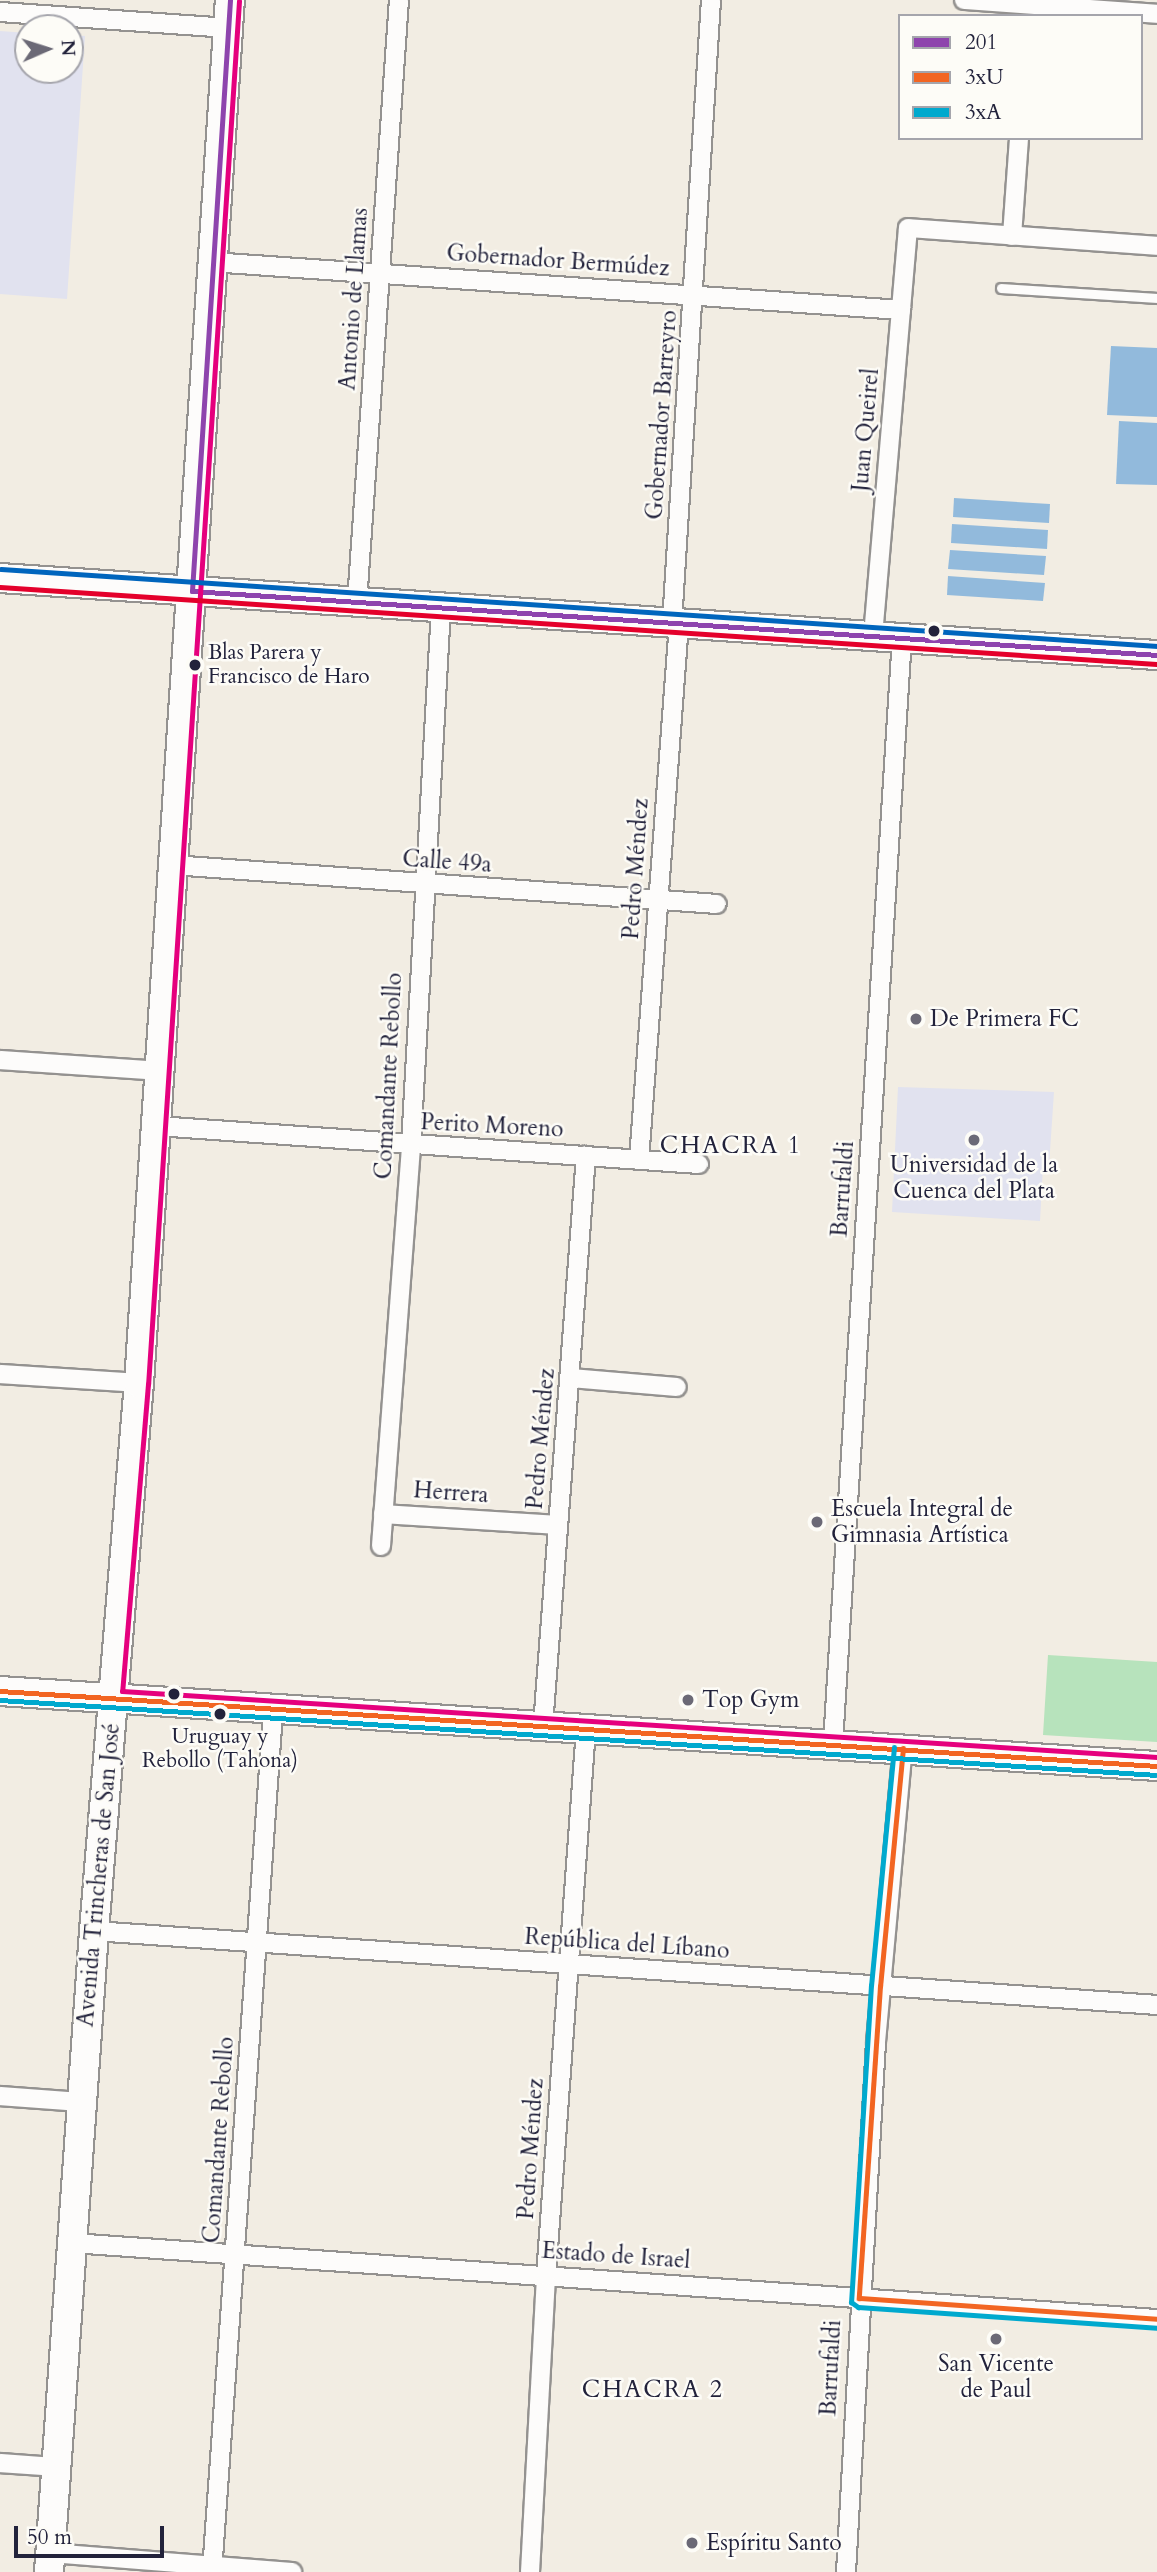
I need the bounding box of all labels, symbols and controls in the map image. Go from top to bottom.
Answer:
north arrow [14,14,84,84]
legend [898,14,1143,140]
text: 201 [965,28,997,57]
text: N [55,39,81,57]
text: 3xU [965,63,1003,92]
text: 3xA [965,98,1001,127]
street label: Antonio de Llamas [334,207,374,391]
street label: Gobernador Bermúdez [446,239,670,283]
street label: Gobernador Barreyro [641,309,683,521]
street label: Juan Queirel [847,367,885,493]
unlabelled marker [927,624,941,638]
place label: Blas Parera y Francisco de Haro [208,640,370,690]
marker: Blas Parera y Francisco de Haro [188,658,202,672]
street label: Pedro Méndez [617,797,655,941]
street label: Calle 49a [401,845,493,879]
street label: Comandante Rebollo [370,972,408,1180]
place label: De Primera FC [930,1005,1079,1033]
marker: De Primera FC [908,1011,924,1027]
street label: Perito Moreno [420,1108,564,1144]
district label: CHACRA 1 [661,1132,801,1160]
marker: Universidad de la Cuenca del Plata [966,1132,982,1148]
street label: Barrufaldi [826,1140,860,1238]
place label: Universidad de la Cuenca del Plata [890,1151,1058,1205]
street label: Pedro Méndez [521,1367,561,1511]
street label: Herrera [413,1477,489,1509]
place label: Escuela Integral de Gimnasia Artística [831,1495,1013,1549]
marker: Escuela Integral de Gimnasia Artística [809,1514,825,1530]
place label: Top Gym [702,1686,800,1714]
unlabelled marker [167,1687,181,1701]
marker: Top Gym [680,1692,696,1708]
marker: Uruguay y Rebollo (Tahona) [213,1707,227,1721]
street label: Avenida Trincheras de San José [72,1722,126,2028]
place label: Uruguay y Rebollo (Tahona) [142,1724,298,1774]
street label: República del Líbano [524,1923,730,1965]
street label: Comandante Rebollo [198,2036,240,2244]
street label: Pedro Méndez [512,2077,550,2221]
street label: Estado de Israel [541,2237,691,2275]
street label: Barrufaldi [815,2319,847,2417]
marker: San Vicente de Paul [988,2331,1004,2347]
place label: San Vicente de Paul [938,2350,1054,2404]
district label: CHACRA 2 [583,2376,723,2404]
scale bar [18,2512,168,2556]
text: 50 m [27,2523,72,2552]
place label: Espíritu Santo [706,2529,842,2557]
marker: Espíritu Santo [684,2535,700,2551]

